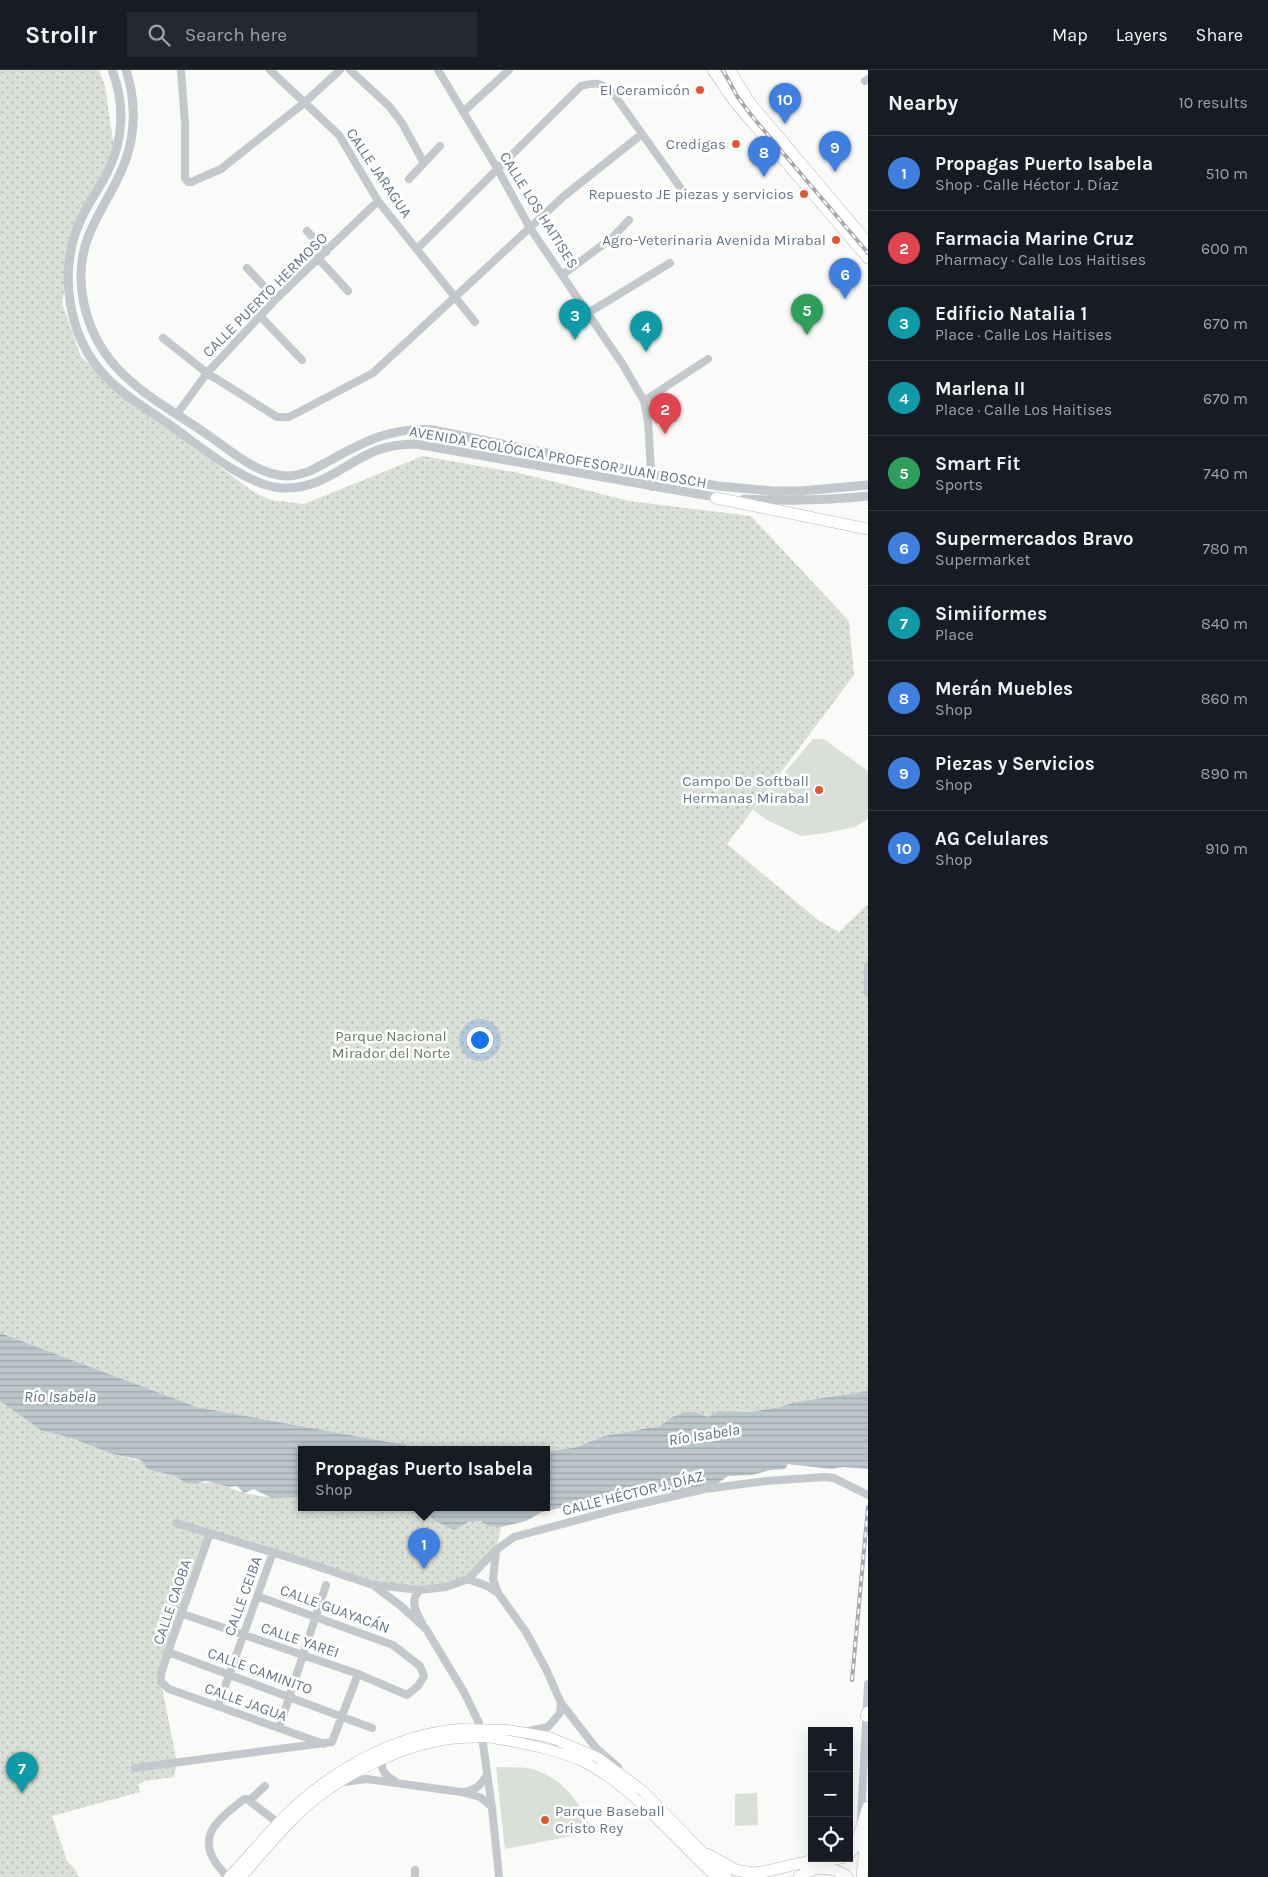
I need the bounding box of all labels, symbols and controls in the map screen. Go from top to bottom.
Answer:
search box [127,12,477,57]
text: Strollr [25,21,97,49]
icon: search [145,21,173,49]
text: Search here [185,24,287,46]
text: Map [1052,24,1088,46]
text: Layers [1116,24,1168,46]
text: Share [1196,24,1243,46]
place label: El Ceramicón [600,81,690,99]
pin: 10 [769,83,801,124]
marker: El Ceramicón [694,84,706,96]
text: Nearby [888,91,958,115]
text: 10 results [1178,93,1248,112]
street label: CALLE JARAGUA [342,125,416,222]
pin: 9 [819,131,851,172]
place label: Credigas [666,135,726,153]
pin: 8 [748,136,780,177]
marker: Credigas [730,138,742,150]
street label: CALLE LOS HAITISES [496,148,582,272]
text: Propagas Puerto Isabela [935,153,1153,175]
text: 1 [901,164,907,183]
text: 510 m [1205,164,1248,183]
text: Shop · Calle Héctor J. Díaz [935,175,1119,194]
place label: Repuesto JE piezas y servicios [589,185,794,203]
marker: Repuesto JE piezas y servicios [798,188,810,200]
text: Farmacia Marine Cruz [935,228,1134,250]
street label: CALLE PUERTO HERMOSO [199,229,331,361]
place label: Agro-Veterinaria Avenida Mirabal [602,231,826,249]
marker: Agro-Veterinaria Avenida Mirabal [830,234,842,246]
text: 2 [899,239,909,258]
text: 600 m [1201,239,1248,258]
text: Pharmacy · Calle Los Haitises [935,250,1146,269]
pin: 6 [829,258,861,299]
pin: 5 [791,294,823,335]
pin: 3 [559,299,591,340]
text: Edificio Natalia 1 [935,303,1087,325]
pin: 4 [630,311,662,352]
text: 3 [899,314,909,333]
text: 670 m [1203,314,1248,333]
text: Place · Calle Los Haitises [935,325,1112,344]
text: Marlena II [935,378,1025,400]
text: 4 [899,389,909,408]
text: 670 m [1203,389,1248,408]
pin: 2 [649,393,681,434]
text: Place · Calle Los Haitises [935,400,1112,419]
street label: AVENIDA ECOLÓGICA PROFESOR JUAN BOSCH [408,422,708,492]
text: Smart Fit [935,453,1020,475]
text: 5 [899,464,909,483]
text: 740 m [1203,464,1248,483]
text: Sports [935,475,983,494]
text: Supermercados Bravo [935,528,1134,550]
text: 6 [899,539,909,558]
text: 780 m [1202,539,1248,558]
text: Supermarket [935,550,1031,569]
text: Simiiformes [935,603,1047,625]
text: 7 [900,614,908,633]
text: 840 m [1201,614,1248,633]
text: Place [935,625,974,644]
text: Merán Muebles [935,678,1073,700]
text: 8 [899,689,909,708]
text: 860 m [1201,689,1248,708]
text: Shop [935,700,972,719]
text: Piezas y Servicios [935,753,1095,775]
text: 9 [899,764,909,783]
text: 890 m [1201,764,1248,783]
place label: Campo De Softball Hermanas Mirabal [682,772,809,807]
text: Shop [935,775,972,794]
marker: Campo De Softball Hermanas Mirabal [813,784,825,796]
text: AG Celulares [935,828,1049,850]
text: 10 [896,839,912,858]
text: 910 m [1205,839,1248,858]
text: Shop [935,850,972,869]
park label: Parque Nacional Mirador del Norte [332,1027,450,1062]
your location [467,1027,493,1053]
water label: Río Isabela [24,1387,96,1406]
water label: Río Isabela [667,1419,741,1450]
popup [298,1446,550,1511]
text: Propagas Puerto Isabela [315,1458,533,1480]
street label: CALLE HÉCTOR J. DÍAZ [560,1467,706,1519]
text: Shop [315,1480,352,1499]
pin: 1 [408,1528,440,1569]
street label: CALLE CEIBA [220,1553,266,1638]
street label: CALLE CAOBA [149,1557,195,1647]
street label: CALLE GUAYACÁN [278,1581,392,1637]
street label: CALLE YAREI [259,1618,341,1662]
street label: CALLE CAMINITO [205,1644,315,1698]
street label: CALLE JAGUA [202,1679,290,1725]
map controls [808,1727,853,1862]
button: + [808,1727,853,1772]
pin: 7 [6,1752,38,1793]
button: − [808,1772,853,1817]
place label: Parque Baseball Cristo Rey [555,1802,665,1837]
marker: Parque Baseball Cristo Rey [539,1814,551,1826]
button: locate [808,1817,853,1862]

